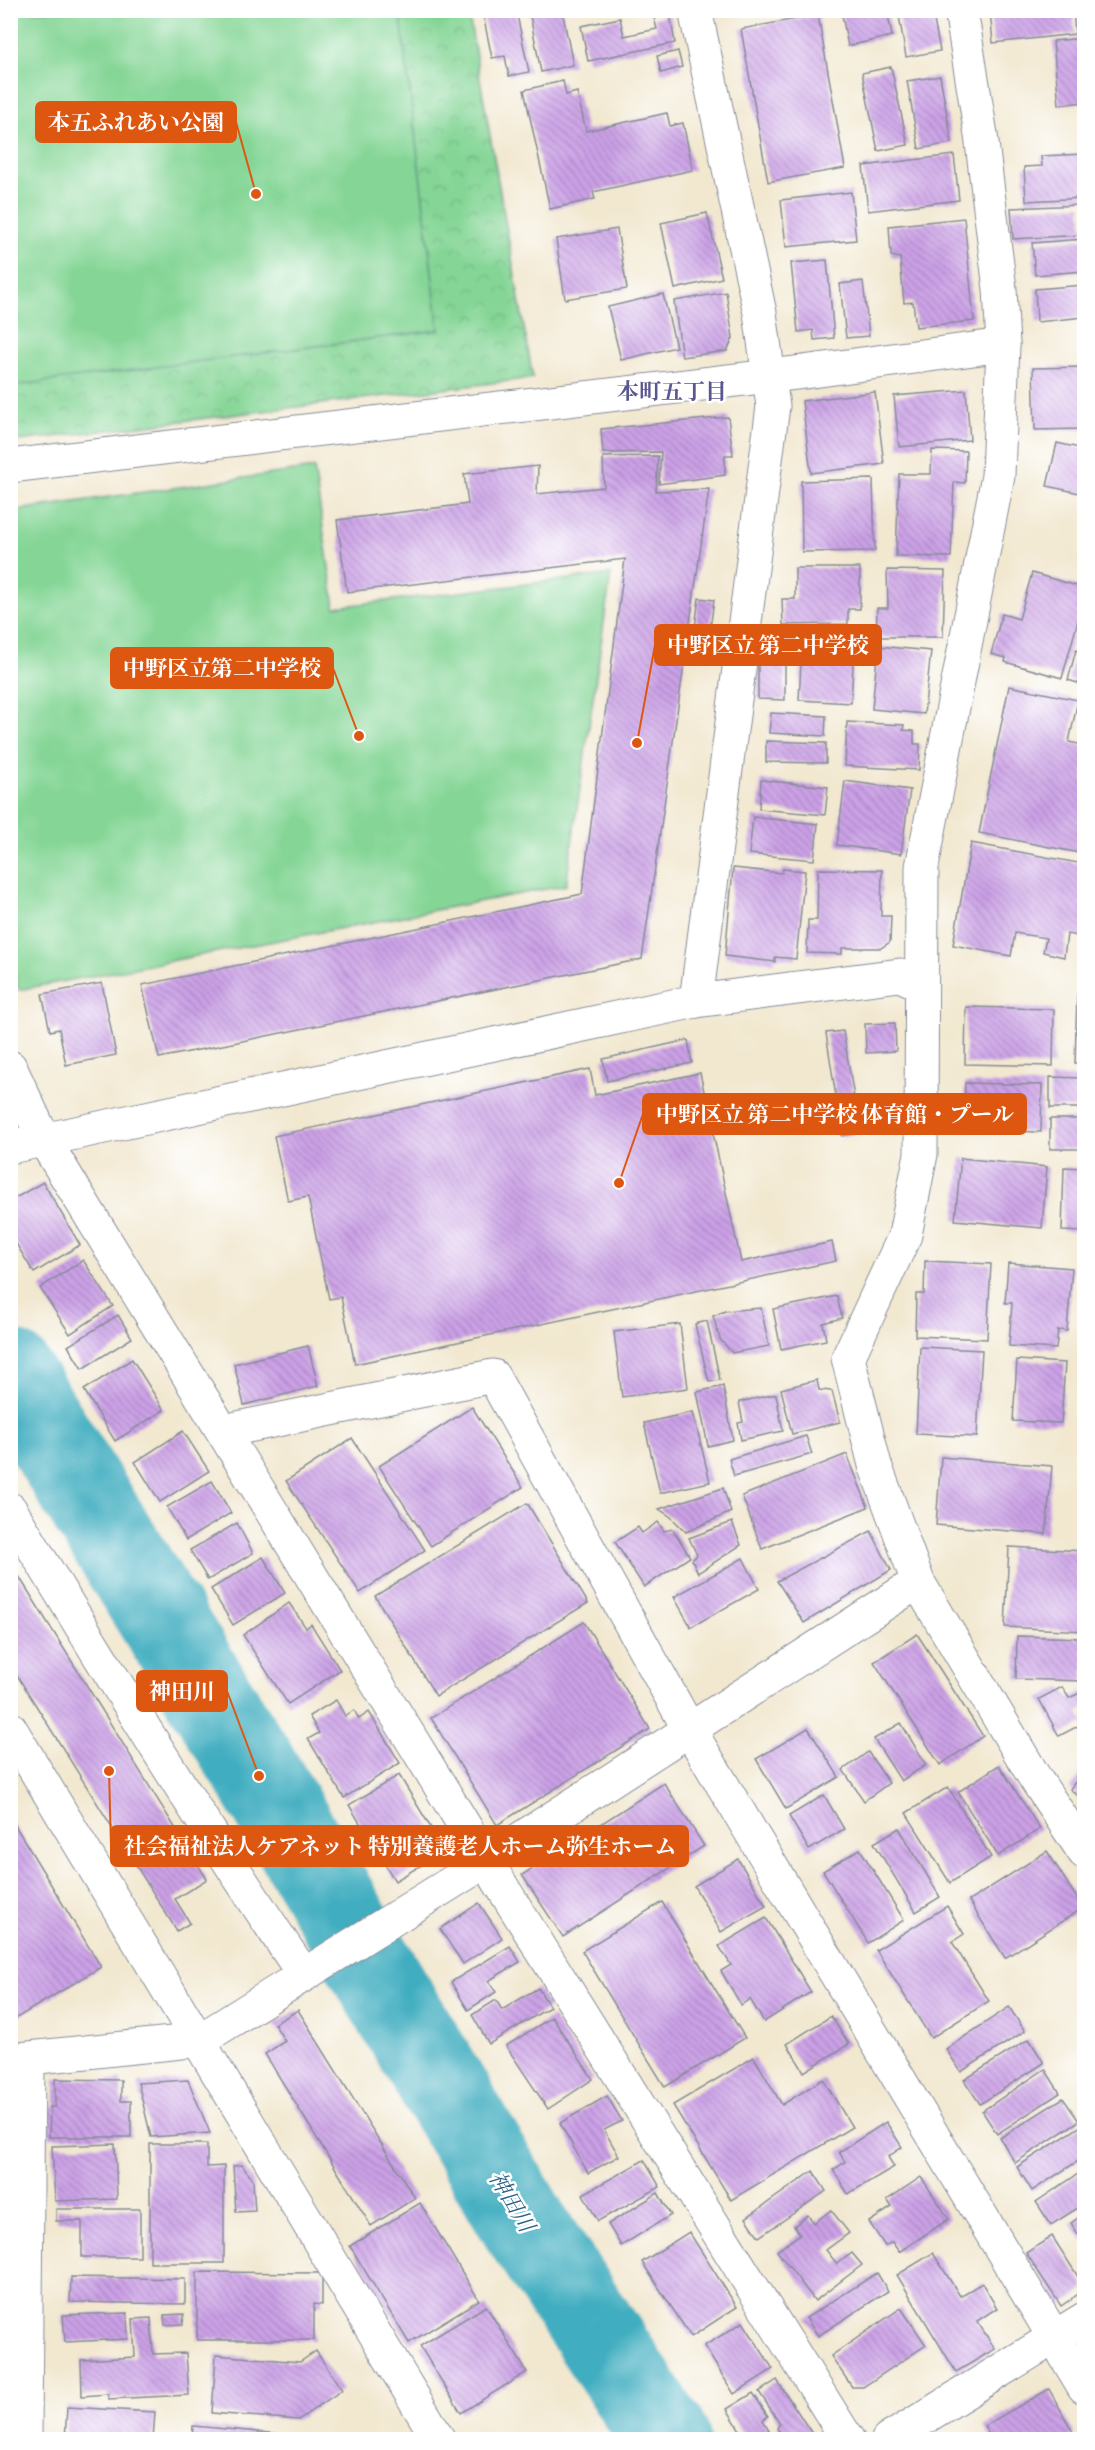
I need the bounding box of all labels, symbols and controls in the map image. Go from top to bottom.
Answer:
callout: 本五ふれあい公園 [36,102,236,142]
text: 本五ふれあい公園 [48,110,224,137]
district label: 本町五丁目 [617,379,727,406]
callout: 中野区立 第二中学校 [655,625,881,665]
text: 中野区立 第二中学校 [667,633,869,660]
callout: 中野区立第二中学校 [111,648,333,688]
text: 中野区立第二中学校 [123,656,321,683]
callout: 中野区立 第二中学校 体育館・プール [643,1094,1026,1134]
text: 中野区立 第二中学校 体育館・プール [656,1102,1014,1129]
callout: 神田川 [137,1671,227,1711]
text: 神田川 [149,1679,215,1706]
callout: 社会福祉法人ケアネット 特別養護老人ホーム弥生ホーム [111,1826,688,1866]
text: 社会福祉法人ケアネット 特別養護老人ホーム弥生ホーム [124,1834,676,1861]
water label: 神田川 [482,2167,541,2239]

